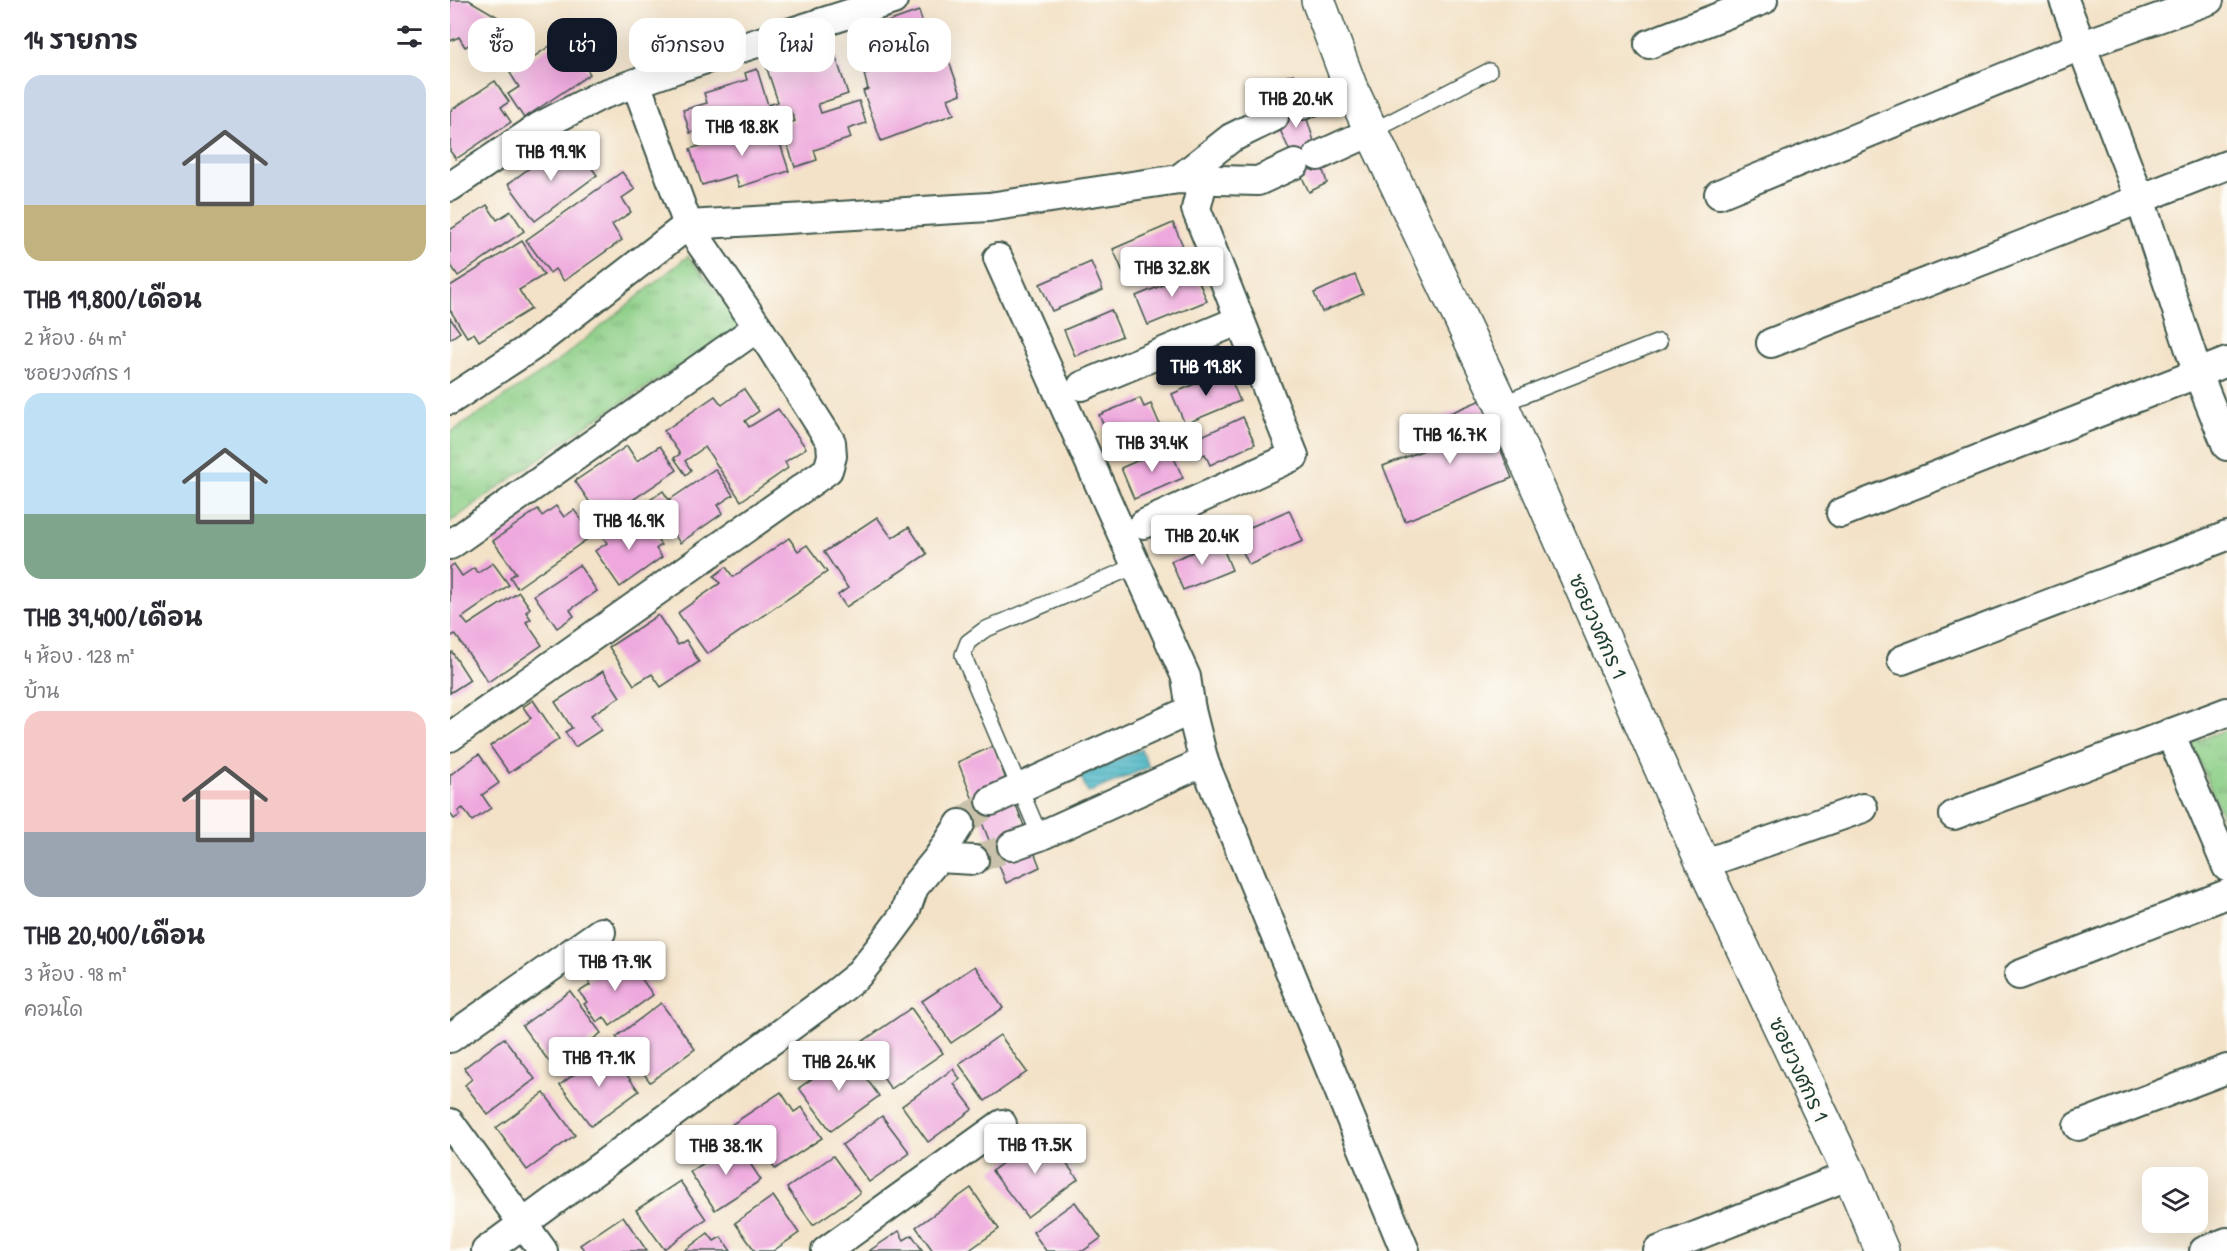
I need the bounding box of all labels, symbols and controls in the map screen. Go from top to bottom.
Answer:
chip: ซื้อ [468,18,535,72]
chip: เช่า [547,18,617,72]
chip: ตัวกรอง [629,18,746,72]
chip: ใหม่ [758,18,835,72]
chip: คอนโด [847,18,951,72]
icon: filters [393,20,426,53]
text: 14 รายการ [24,22,138,57]
pin: THB 20.4K [1227,78,1365,129]
text: THB 20.4K [1259,84,1333,111]
pin: THB 18.8K [673,106,811,157]
text: THB 18.8K [706,112,778,139]
icon: home [171,114,279,222]
pin: THB 19.9K [482,131,620,182]
text: THB 19.9K [516,137,586,164]
pin: THB 32.8K [1103,247,1241,298]
text: THB 32.8K [1134,253,1210,280]
text: THB 19,800/เดือน [24,281,202,316]
text: 2 ห้อง · 64 m² [24,324,126,351]
pin: THB 19.8K [1137,346,1275,397]
text: THB 19.8K [1170,352,1242,379]
text: ซอยวงศกร 1 [24,359,130,386]
pin: THB 16.7K [1381,414,1519,465]
text: THB 16.7K [1413,420,1487,447]
pin: THB 39.4K [1083,422,1221,473]
text: THB 39.4K [1116,428,1188,455]
icon: home [171,432,279,540]
pin: THB 16.9K [560,500,698,551]
text: THB 16.9K [594,506,664,533]
pin: THB 20.4K [1133,515,1271,566]
text: THB 20.4K [1165,521,1239,548]
street label: ซอยวงศกร 1 [1562,569,1634,683]
text: THB 39,400/เดือน [24,599,203,634]
text: 4 ห้อง · 128 m² [24,642,134,669]
text: บ้าน [24,677,59,704]
icon: home [171,750,279,858]
text: THB 20,400/เดือน [24,917,205,952]
pin: THB 17.9K [546,941,684,992]
text: THB 17.9K [579,947,651,974]
text: 3 ห้อง · 98 m² [24,960,127,987]
text: คอนโด [24,995,83,1022]
street label: ซอยวงศกร 1 [1762,1012,1836,1126]
pin: THB 17.1K [530,1037,668,1088]
pin: THB 26.4K [770,1041,908,1092]
text: THB 17.1K [563,1043,635,1070]
text: THB 26.4K [802,1047,876,1074]
pin: THB 17.5K [966,1124,1104,1175]
pin: THB 38.1K [657,1125,795,1176]
text: THB 17.5K [998,1130,1072,1157]
text: THB 38.1K [689,1131,763,1158]
map controls [2142,1167,2208,1233]
button: layers [2142,1167,2208,1233]

